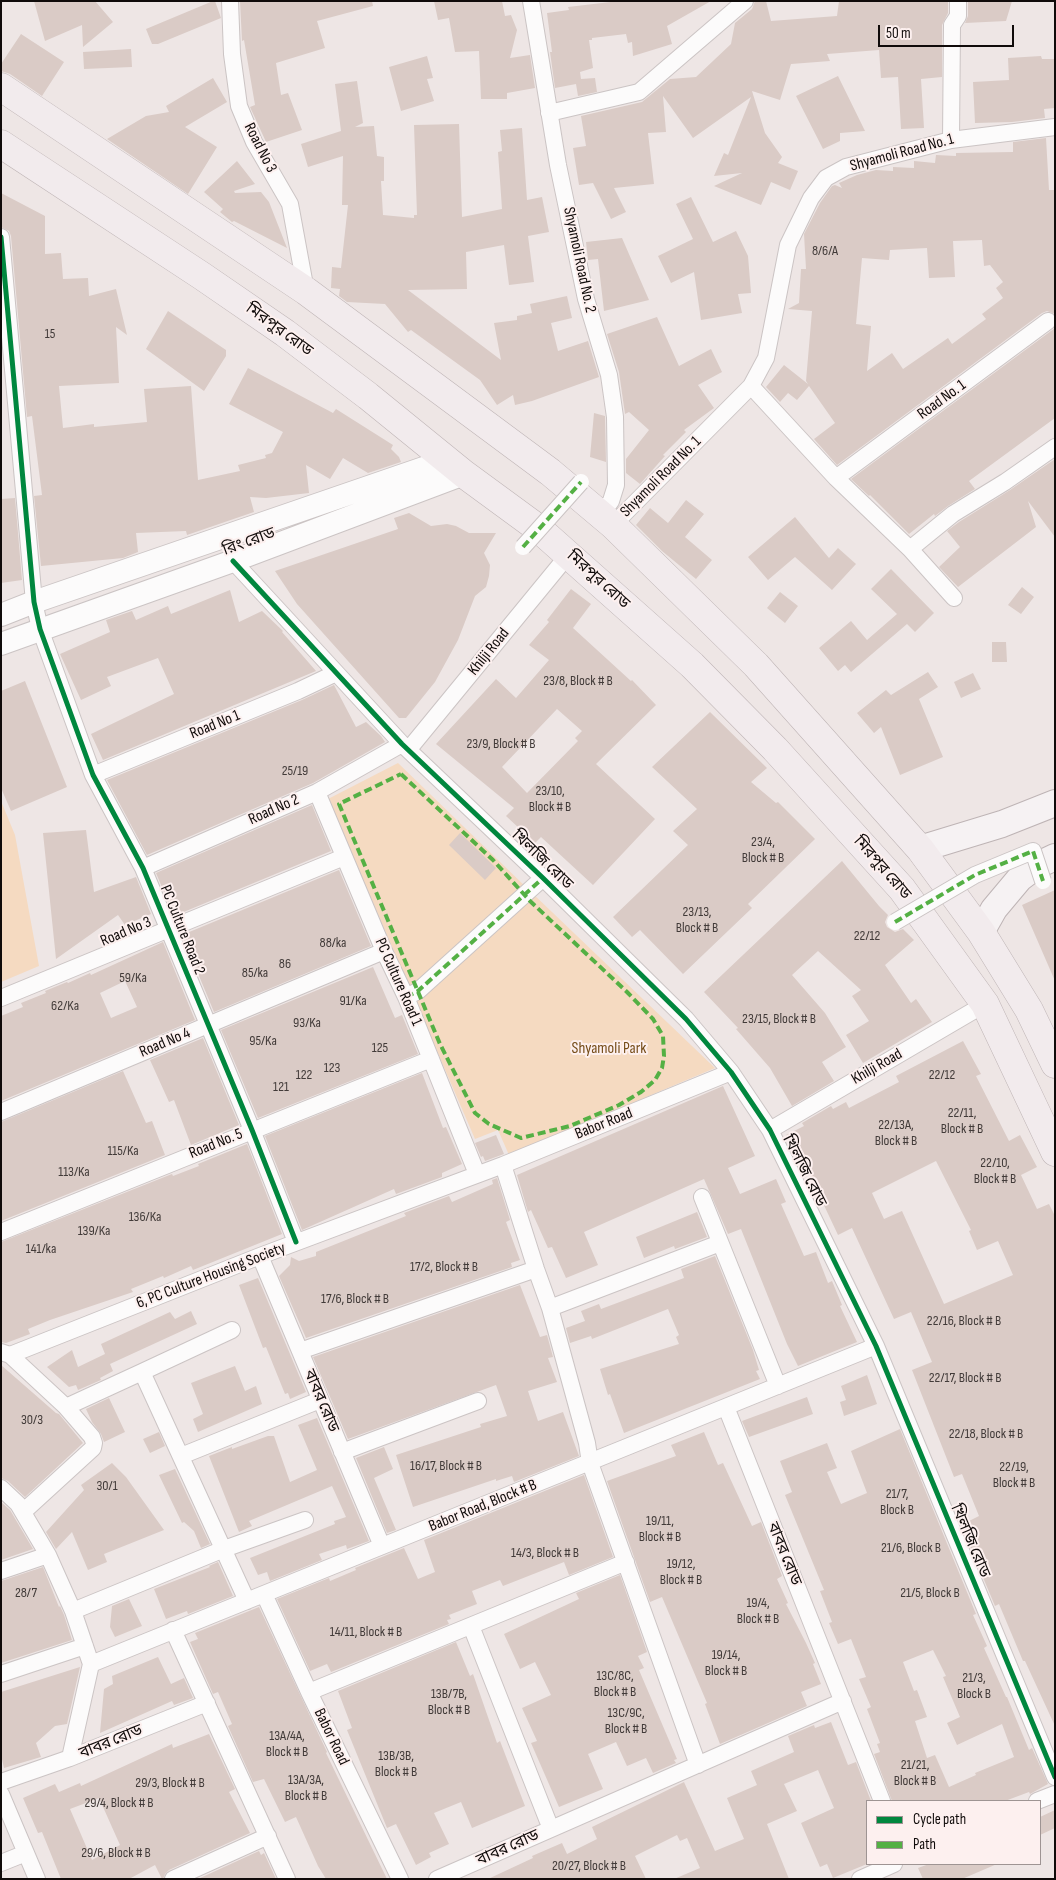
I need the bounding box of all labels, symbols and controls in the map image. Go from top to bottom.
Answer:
scale bar [881,15,1017,47]
text: 50 m [886,24,911,43]
street label: Road No 3 [239,120,281,176]
street label: Shyamoli Road No. 1 [848,130,956,176]
street label: Shyamoli Road No. 2 [558,205,600,315]
house number: 8/6/A [812,243,838,259]
street label: মিরপুর রোড [242,299,316,361]
house number: 15 [45,326,55,342]
street label: Road No. 1 [914,376,970,424]
street label: Shyamoli Road No. 1 [617,433,705,521]
street label: রিং রোড [220,524,278,560]
street label: মিরপুর রোড [563,547,633,613]
street label: Khilji Road [464,624,514,680]
house number: 23/8, Block # B [543,673,613,689]
street label: Road No 1 [187,706,243,744]
house number: 23/9, Block # B [466,736,536,752]
house number: 25/19 [282,763,308,779]
house number: 23/10, Block # B [529,783,571,816]
street label: Road No 2 [246,790,302,830]
street label: খিলজি রোড [507,826,577,894]
street label: মিরপুর রোড [849,832,915,904]
house number: 23/4, Block # B [742,834,784,866]
street label: PC Culture Road 2 [155,882,209,978]
house number: 23/13, Block # B [676,904,718,936]
street label: Road No 3 [98,913,154,951]
house number: 22/12 [854,928,880,944]
house number: 88/ka [320,935,346,951]
street label: PC Culture Road 1 [370,935,426,1029]
house number: 86 [279,956,291,972]
house number: 85/ka [242,965,268,981]
house number: 59/Ka [119,970,147,986]
house number: 91/Ka [339,993,367,1009]
house number: 62/Ka [51,998,79,1014]
house number: 23/15, Block # B [742,1011,816,1027]
house number: 93/Ka [293,1015,321,1031]
street label: Road No 4 [137,1024,193,1062]
house number: 95/Ka [249,1033,277,1049]
park label: Shyamoli Park [572,1039,646,1059]
house number: 125 [372,1040,388,1056]
street label: Khilji Road [848,1045,906,1089]
house number: 123 [324,1060,340,1076]
house number: 122 [296,1067,312,1083]
house number: 22/12 [929,1067,955,1083]
house number: 121 [273,1079,289,1095]
street label: Babor Road [572,1104,636,1144]
house number: 22/11, Block # B [941,1105,983,1138]
house number: 22/13A, Block # B [875,1117,917,1150]
street label: Road No. 5 [187,1125,245,1163]
street label: খিলজি রোড [778,1132,830,1210]
house number: 115/Ka [107,1143,139,1159]
house number: 22/10, Block # B [974,1155,1016,1188]
house number: 113/Ka [58,1164,90,1180]
house number: 136/Ka [129,1209,161,1225]
house number: 139/Ka [78,1223,110,1239]
street label: 6, PC Culture Housing Society [134,1239,288,1313]
house number: 141/ka [26,1241,56,1257]
house number: 17/2, Block # B [410,1259,478,1275]
house number: 17/6, Block # B [321,1291,389,1307]
house number: 22/16, Block # B [927,1313,1001,1329]
street label: বাবর রোড [299,1367,343,1435]
house number: 22/17, Block # B [929,1370,1001,1386]
house number: 30/3 [21,1412,43,1428]
house number: 22/18, Block # B [949,1426,1023,1442]
house number: 16/17, Block # B [410,1458,482,1474]
house number: 22/19, Block # B [993,1459,1035,1491]
street label: Babor Road, Block # B [426,1476,540,1536]
house number: 30/1 [96,1478,118,1494]
house number: 21/7, Block B [880,1486,914,1518]
street label: খিলজি রোড [946,1501,994,1581]
house number: 19/11, Block # B [639,1513,681,1545]
street label: বাবর রোড [763,1520,805,1588]
house number: 21/6, Block B [881,1540,941,1556]
house number: 14/3, Block # B [511,1545,579,1561]
house number: 19/12, Block # B [660,1556,702,1588]
house number: 28/7 [15,1585,37,1601]
house number: 21/5, Block B [900,1585,960,1601]
house number: 19/4, Block # B [737,1595,779,1628]
house number: 14/11, Block # B [330,1624,402,1640]
house number: 19/14, Block # B [705,1647,747,1680]
house number: 13C/8C, Block # B [594,1668,636,1700]
house number: 21/3, Block B [957,1670,991,1702]
house number: 13B/7B, Block # B [428,1686,470,1718]
house number: 13C/9C, Block # B [605,1705,647,1738]
street label: Babor Road [309,1706,353,1768]
street label: বাবর রোড [77,1721,145,1763]
house number: 13A/4A, Block # B [266,1728,308,1760]
house number: 13B/3B, Block # B [375,1748,417,1780]
house number: 21/21, Block # B [894,1757,936,1790]
house number: 13A/3A, Block # B [285,1772,327,1804]
house number: 29/3, Block # B [135,1775,205,1791]
house number: 29/4, Block # B [85,1795,153,1811]
legend [866,1800,1041,1865]
text: Cycle path [913,1810,966,1829]
street label: বাবর রোড [474,1826,542,1870]
text: Path [913,1835,936,1854]
house number: 29/6, Block # B [81,1845,151,1861]
house number: 20/27, Block # B [552,1858,626,1874]

